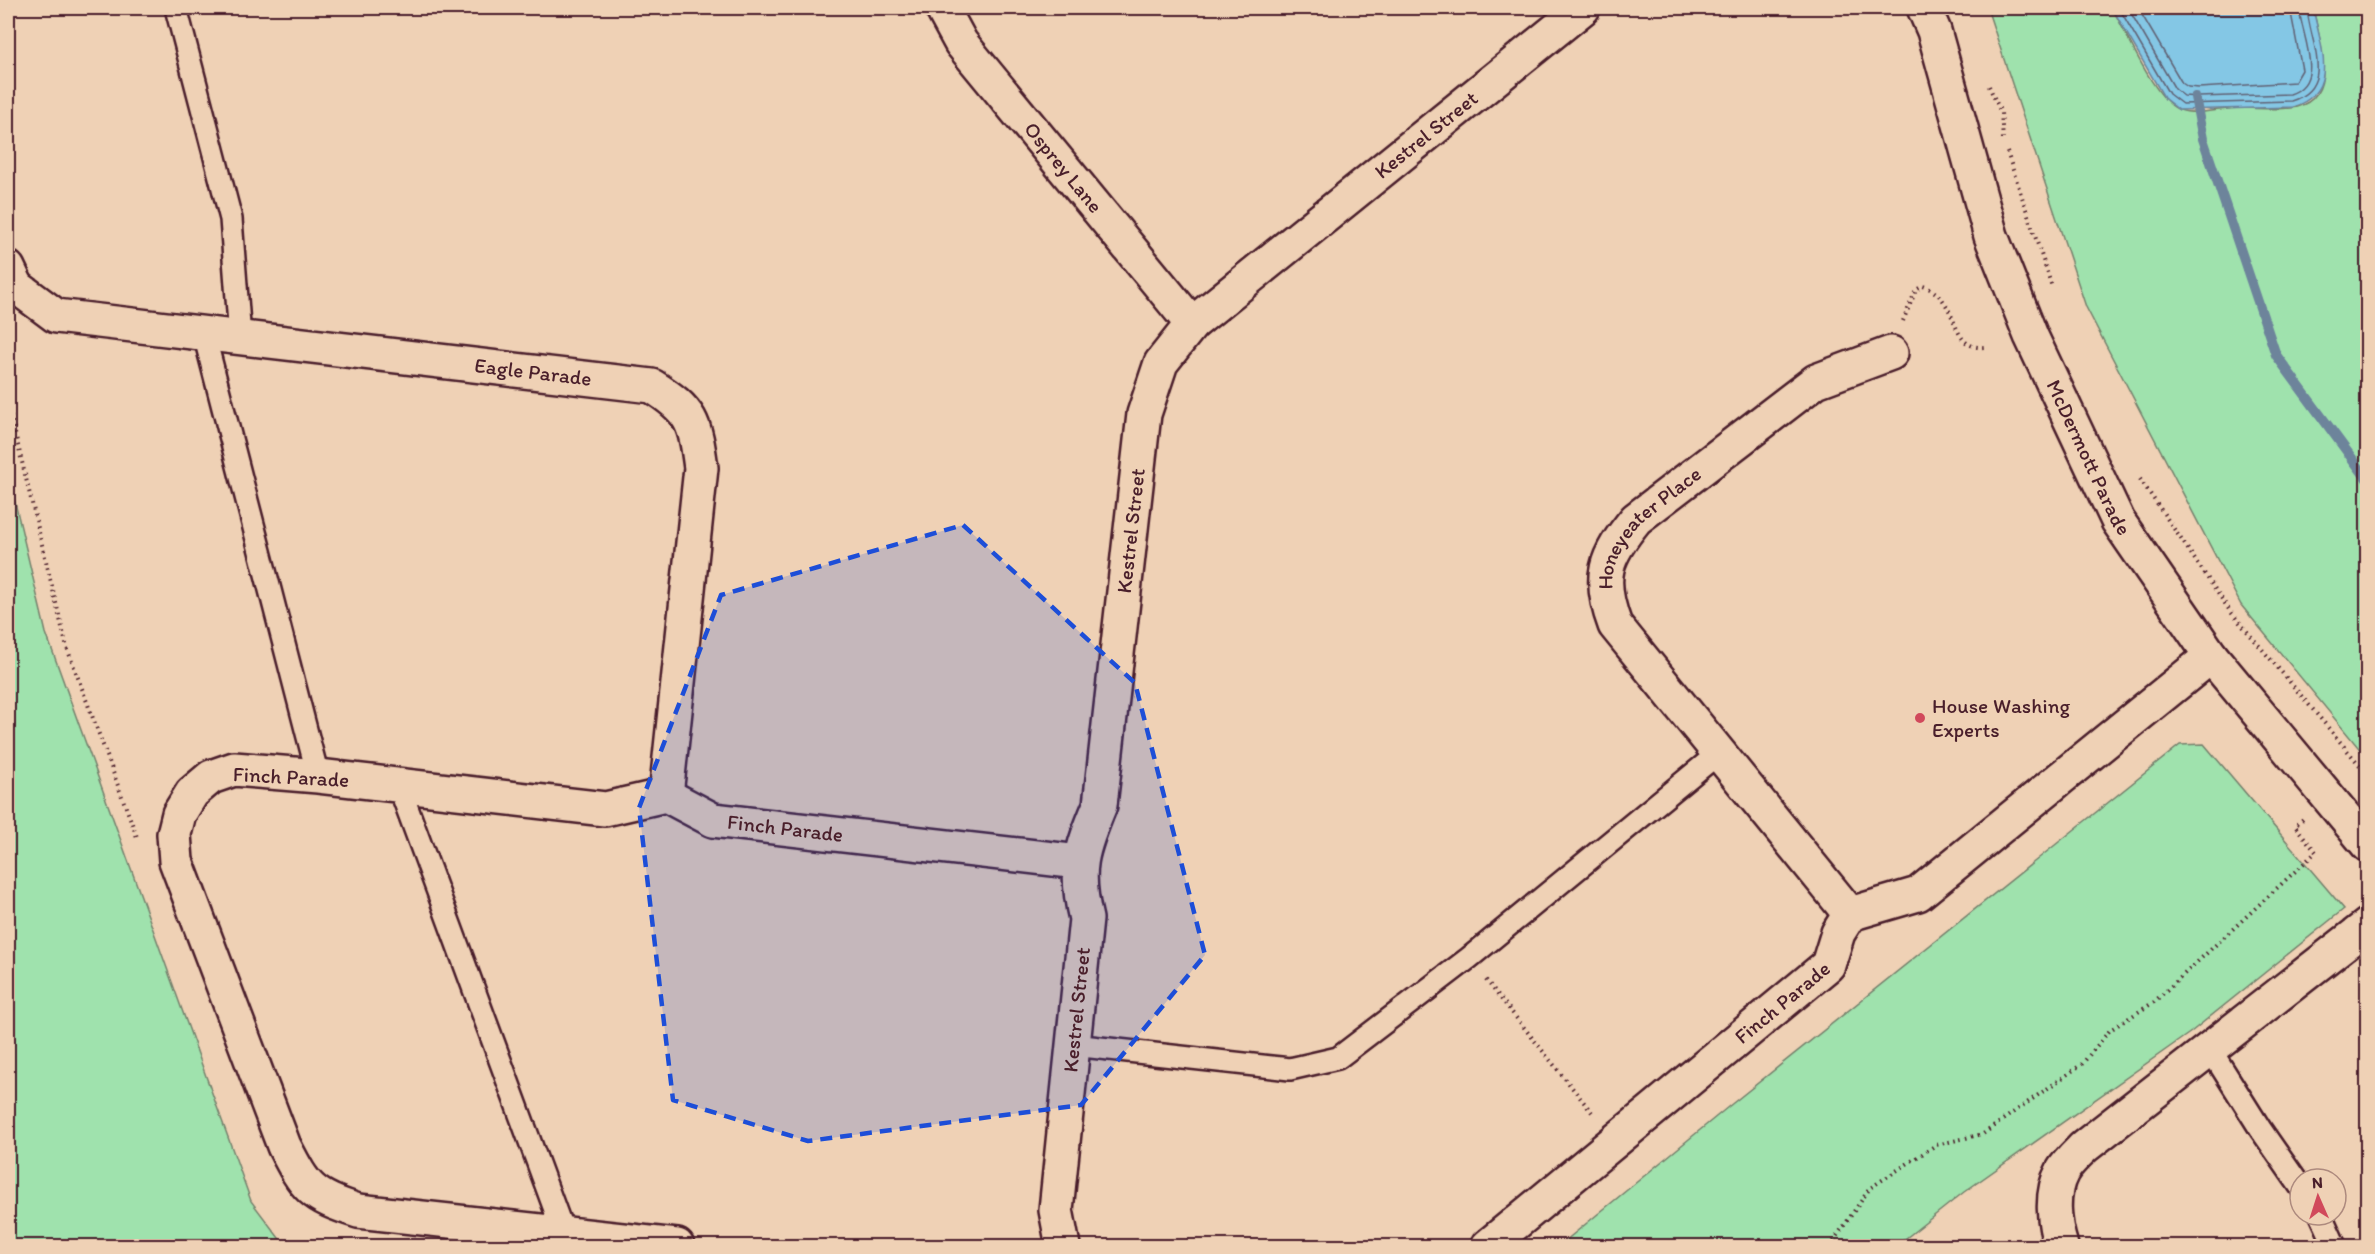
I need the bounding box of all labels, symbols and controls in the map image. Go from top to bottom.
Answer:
street label: Kestrel Street [1369,85,1483,184]
street label: Osprey Lane [1019,117,1108,218]
street label: Eagle Parade [473,352,593,391]
street label: McDermott Parade [2041,376,2137,540]
street label: Honeyeater Place [1592,461,1706,590]
street label: Kestrel Street [1111,467,1150,594]
place label: House Washing Experts [1932,693,2071,742]
marker: House Washing Experts [1913,711,1927,725]
street label: Finch Parade [232,761,350,792]
street label: Finch Parade [726,809,844,847]
street label: Kestrel Street [1057,946,1095,1073]
street label: Finch Parade [1729,956,1835,1049]
north arrow [2288,1167,2348,1227]
text: N [2311,1173,2323,1192]

